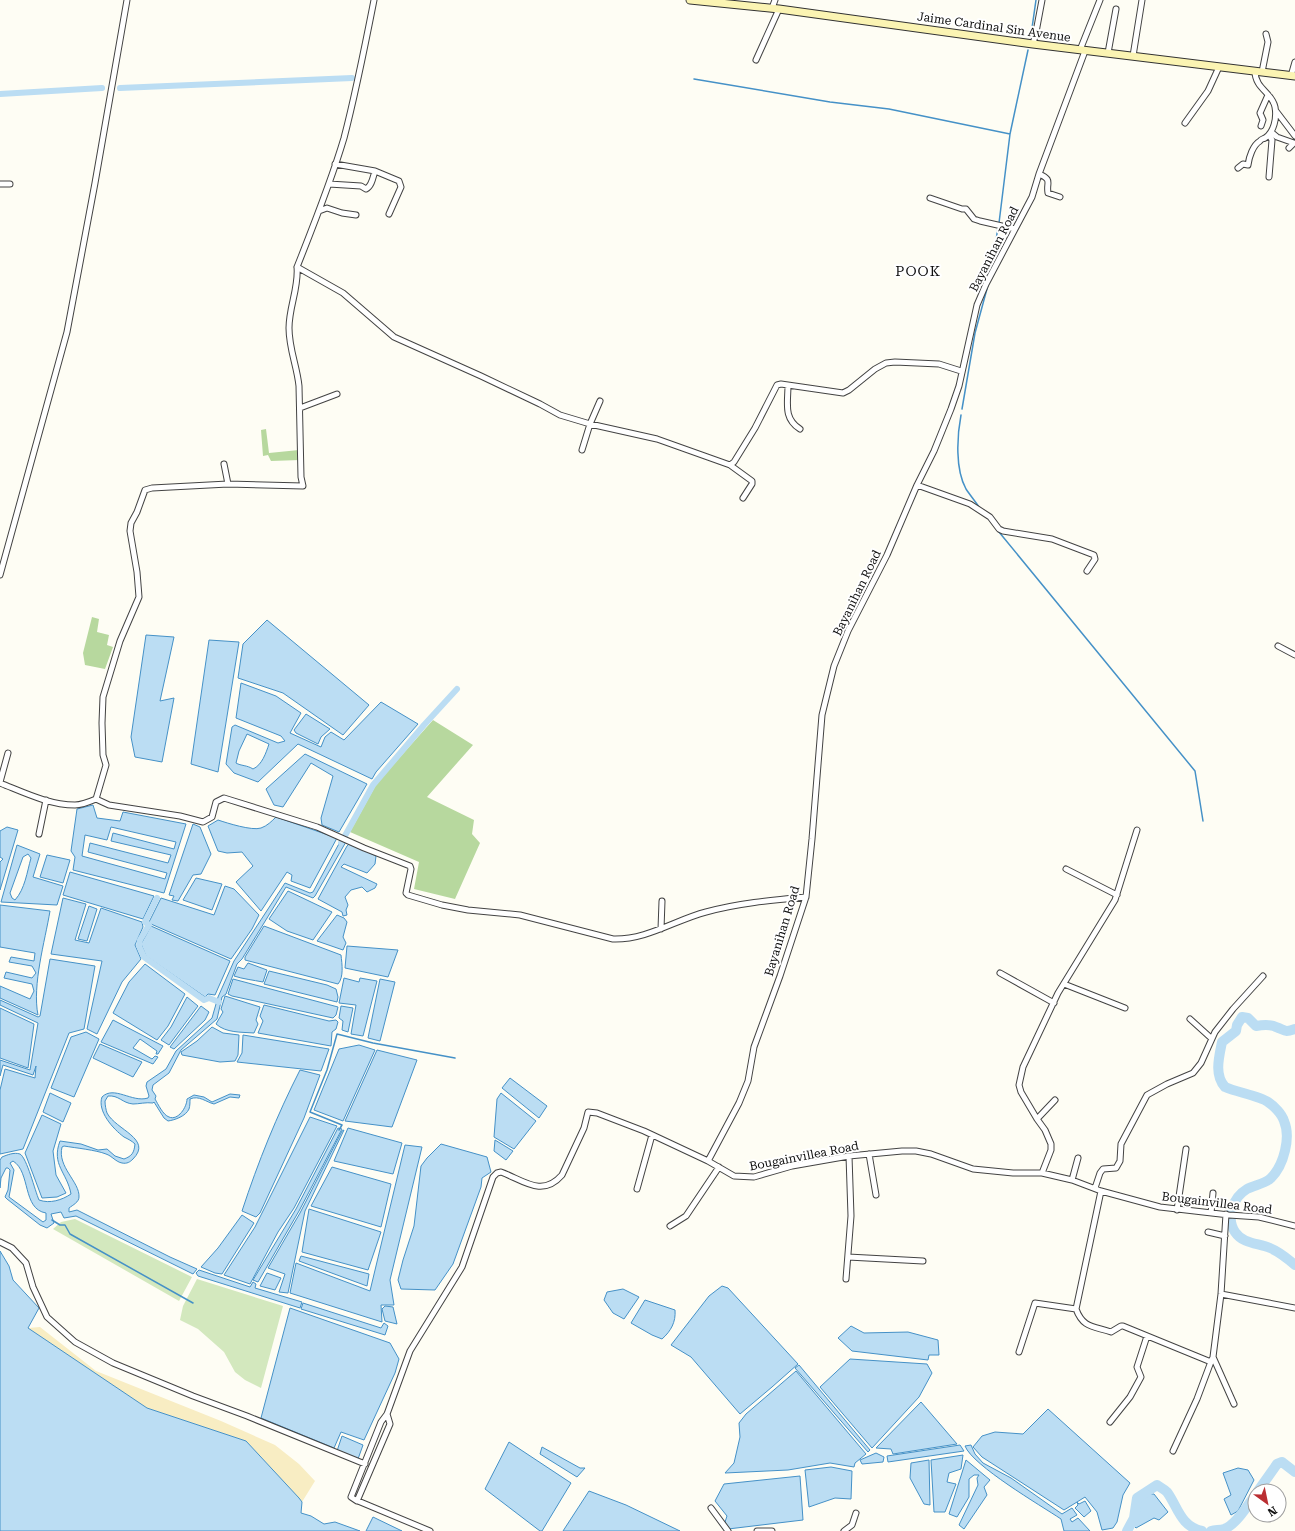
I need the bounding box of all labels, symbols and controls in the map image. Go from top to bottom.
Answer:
street label: Jaime Cardinal Sin Avenue [916,9,1072,45]
street label: Bayanihan Road [967,204,1022,294]
district label: POOK [895,263,941,279]
street label: Bayanihan Road [830,548,884,638]
street label: Bayanihan Road [762,884,802,978]
street label: Bougainvillea Road [748,1138,860,1173]
street label: Bougainvillea Road [1161,1189,1273,1217]
north arrow [1247,1483,1287,1523]
text: N [1265,1503,1279,1519]

